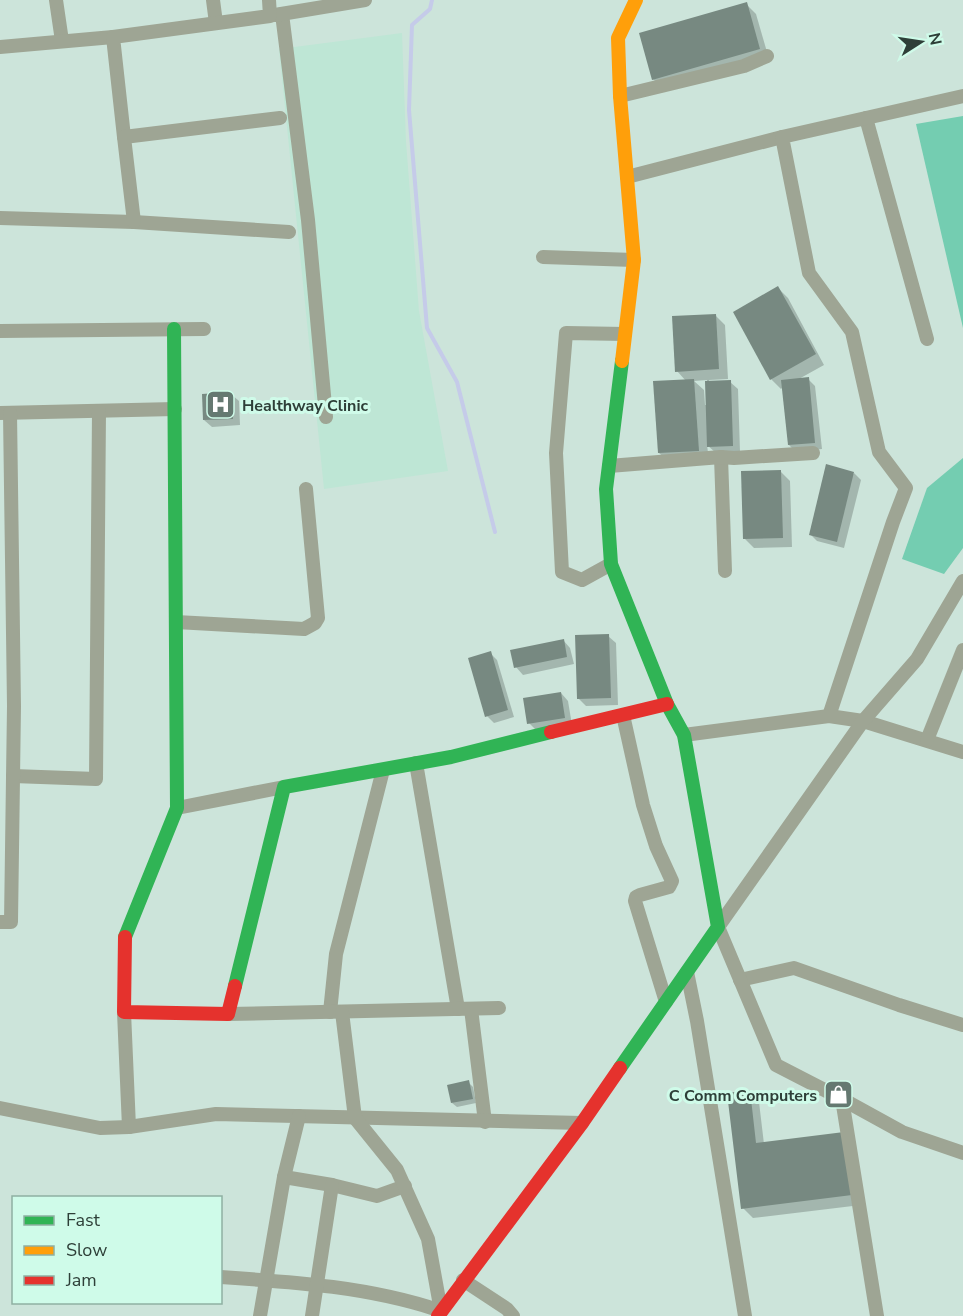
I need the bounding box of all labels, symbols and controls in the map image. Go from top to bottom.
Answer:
north arrow [891,12,951,72]
text: N [923,31,947,47]
hospital icon: Healthway Clinic [205,389,237,421]
place label: Healthway Clinic [242,395,368,417]
shop icon: C Comm Computers [822,1079,854,1111]
place label: C Comm Computers [669,1085,817,1107]
legend [12,1196,222,1304]
text: Fast [66,1208,101,1232]
text: Slow [66,1238,107,1262]
text: Jam [65,1268,97,1292]

